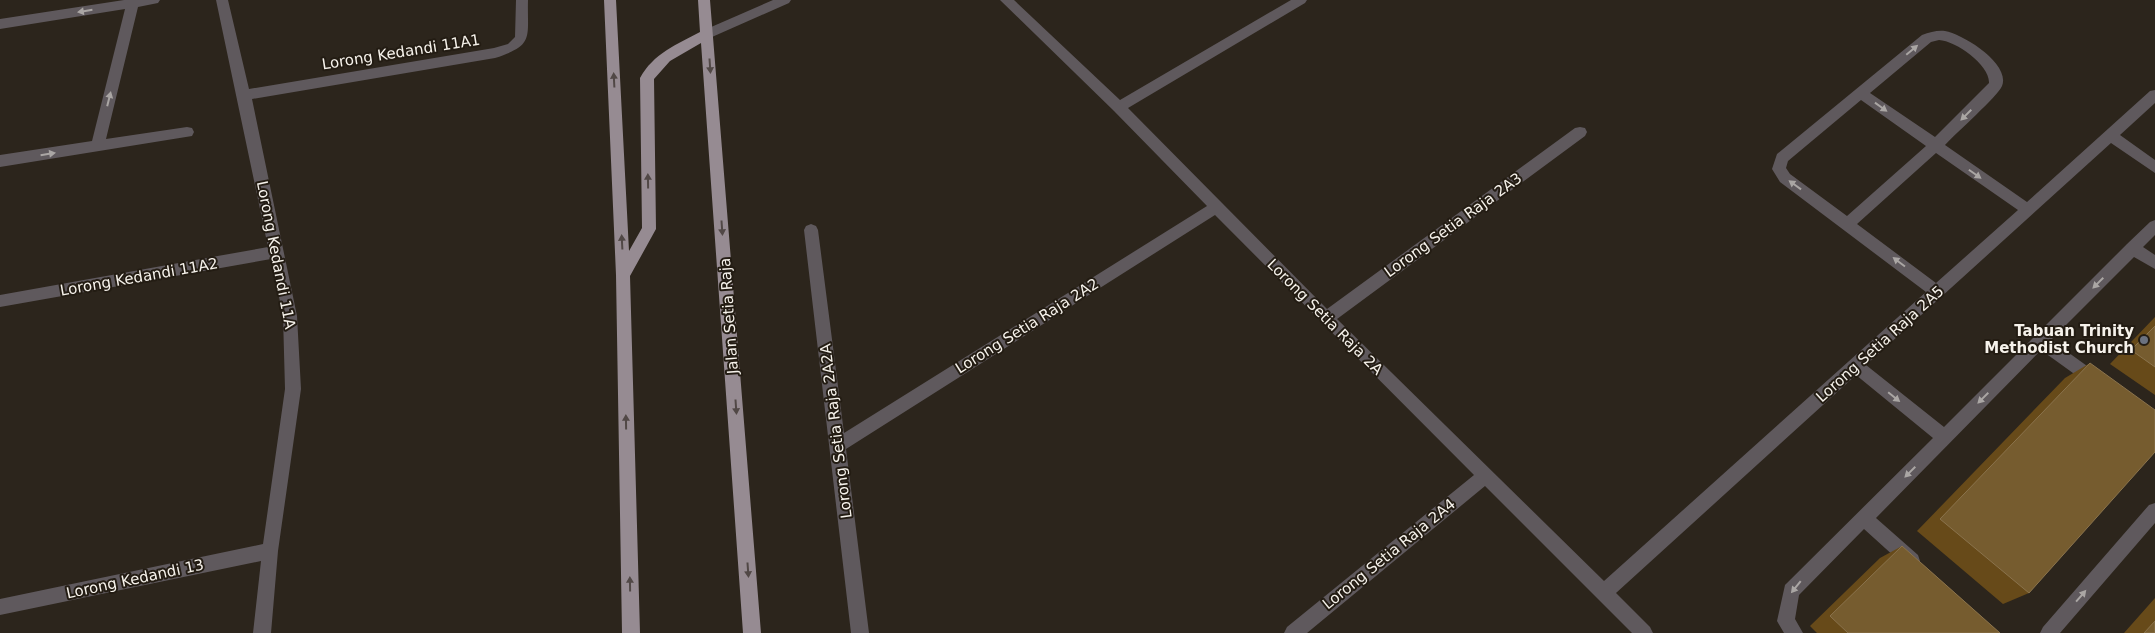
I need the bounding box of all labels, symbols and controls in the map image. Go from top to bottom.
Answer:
one-way arrow [77,7,93,15]
street label: Lorong Kedandi 11A1 [321,31,481,73]
one-way arrow [1906,45,1918,56]
one-way arrow [706,58,714,74]
one-way arrow [610,71,618,87]
one-way arrow [105,92,113,107]
one-way arrow [1875,102,1888,112]
one-way arrow [1960,109,1972,121]
one-way arrow [41,150,57,158]
street label: Lorong Setia Raja 2A3 [1381,169,1525,281]
one-way arrow [1968,169,1982,179]
one-way arrow [644,173,652,189]
street label: Lorong Kedandi 11A [253,179,299,331]
one-way arrow [1788,180,1802,190]
one-way arrow [719,220,727,236]
one-way arrow [617,234,625,250]
street label: Lorong Kedandi 11A2 [59,254,219,300]
street label: Lorong Setia Raja 2A [1263,255,1387,379]
street label: Jalan Setia Raja [716,257,742,376]
one-way arrow [1892,257,1905,267]
street label: Lorong Setia Raja 2A2 [952,274,1102,378]
one-way arrow [2092,276,2104,288]
street label: Lorong Setia Raja 2A5 [1812,282,1948,406]
place label: Tabuan Trinity Methodist Church [1984,322,2134,357]
marker: Tabuan Trinity Methodist Church [2138,334,2150,346]
street label: Lorong Setia Raja 2A2A [816,342,856,519]
one-way arrow [1887,391,1900,402]
one-way arrow [1978,392,1990,404]
one-way arrow [732,400,740,416]
one-way arrow [622,414,630,430]
one-way arrow [1904,465,1916,477]
street label: Lorong Setia Raja 2A4 [1319,495,1459,613]
street label: Lorong Kedandi 13 [65,556,205,602]
one-way arrow [744,562,752,578]
one-way arrow [626,576,634,592]
one-way arrow [1791,581,1801,594]
one-way arrow [2076,590,2087,603]

